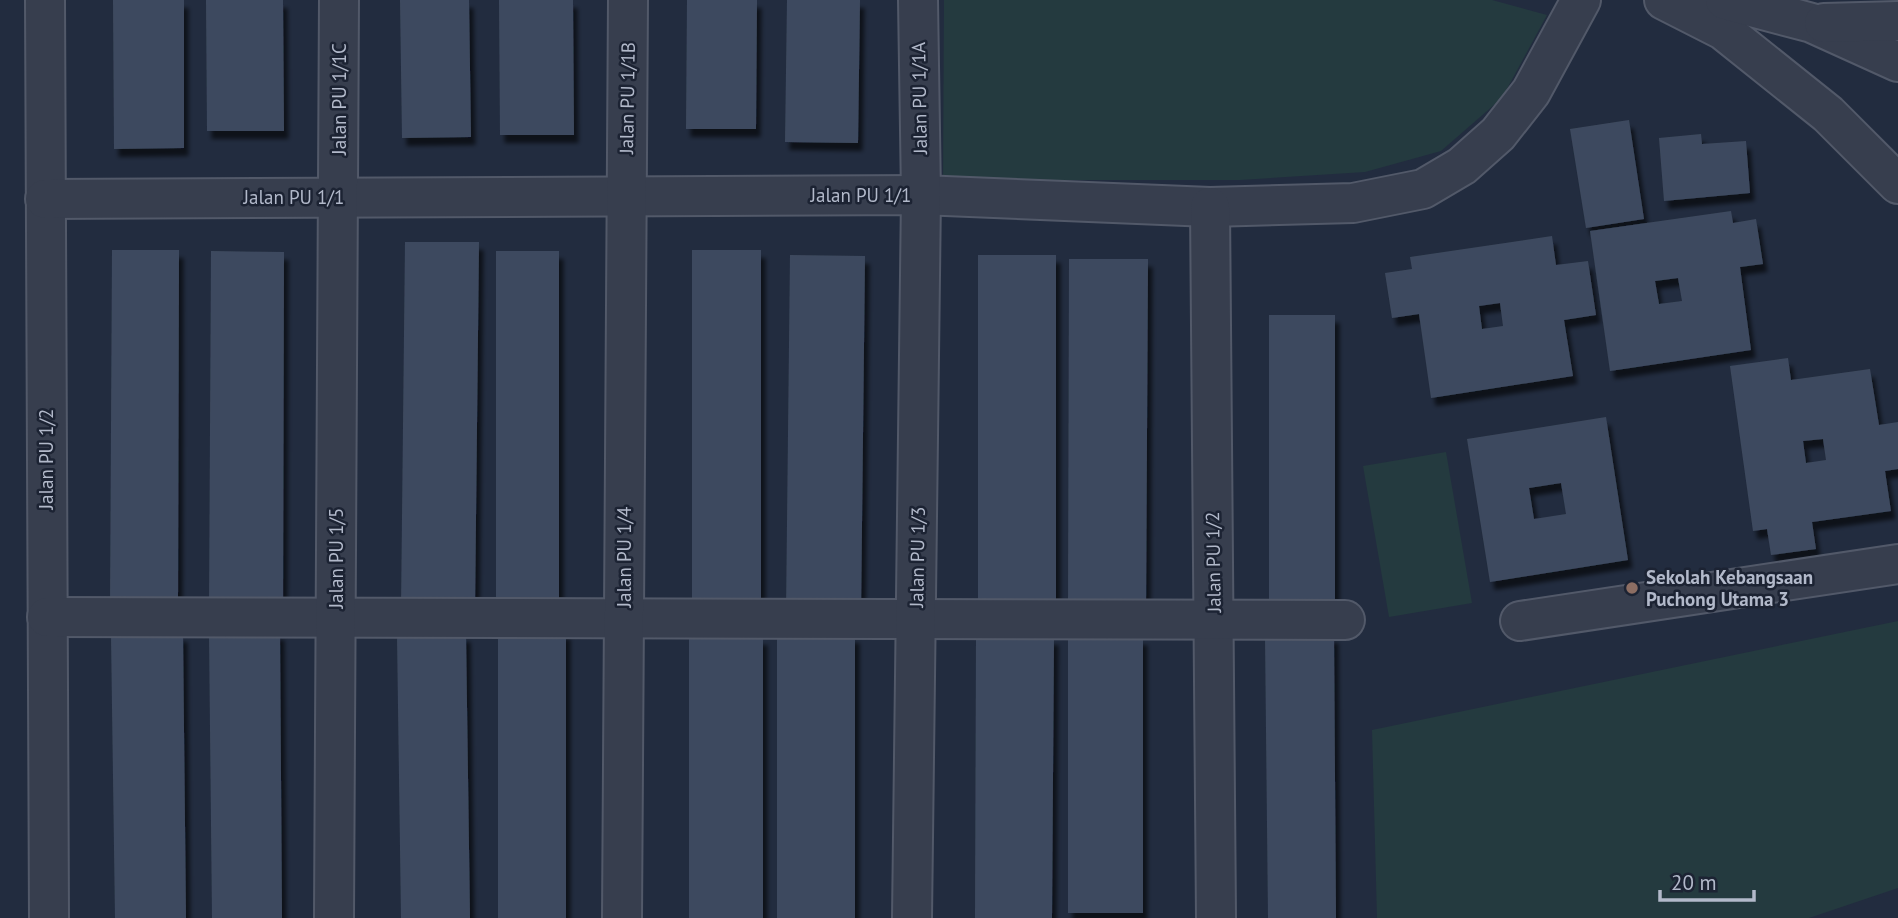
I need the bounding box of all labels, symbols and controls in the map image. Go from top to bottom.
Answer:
street label: Jalan PU 1/1B [614,42,640,155]
street label: Jalan PU 1/1A [906,42,932,155]
street label: Jalan PU 1/1C [327,43,351,156]
street label: Jalan PU 1/1 [810,183,911,207]
street label: Jalan PU 1/1 [243,185,344,209]
street label: Jalan PU 1/2 [34,409,58,510]
street label: Jalan PU 1/3 [904,506,930,609]
street label: Jalan PU 1/4 [612,507,636,608]
street label: Jalan PU 1/5 [324,508,348,609]
street label: Jalan PU 1/2 [1200,511,1226,614]
place label: Sekolah Kebangsaan Puchong Utama 3 [1646,565,1813,611]
marker: Sekolah Kebangsaan Puchong Utama 3 [1624,580,1640,596]
scale bar [1660,858,1755,902]
text: 20 m [1671,869,1717,896]

